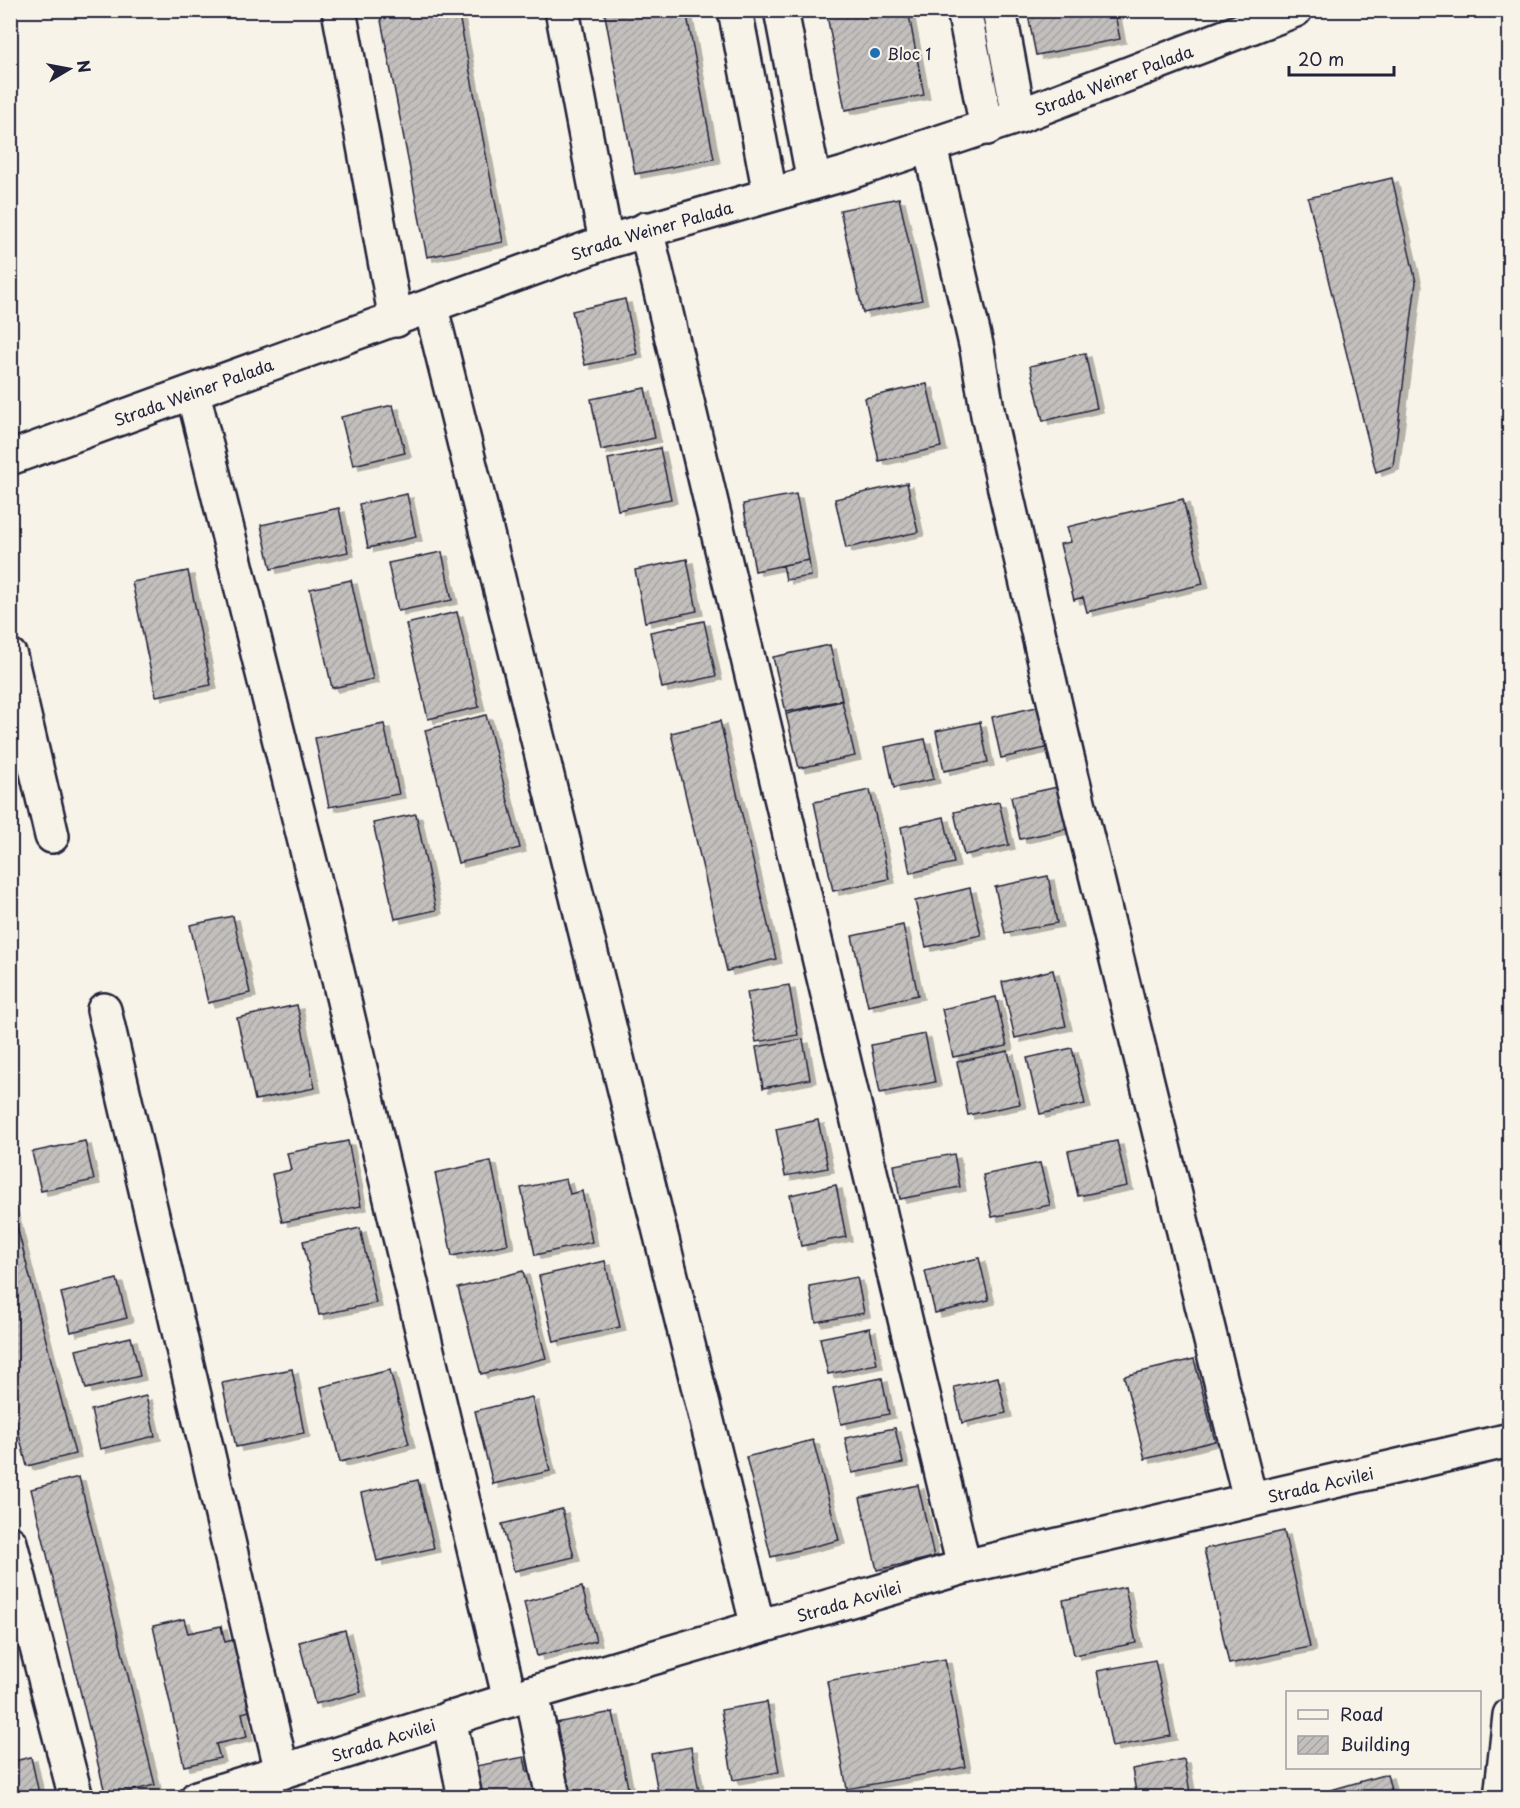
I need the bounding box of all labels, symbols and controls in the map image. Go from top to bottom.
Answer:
street label: Strada Weiner Palada [1031,38,1196,121]
north arrow [39,39,99,99]
scale bar [1289,39,1394,77]
place label: Bloc 1 [887,41,931,65]
text: 20 m [1298,45,1344,72]
marker: Bloc 1 [868,46,882,60]
text: N [72,58,98,75]
street label: Strada Weiner Palada [567,194,735,266]
street label: Strada Weiner Palada [110,352,276,431]
street label: Strada Acvilei [1265,1460,1376,1508]
street label: Strada Acvilei [793,1574,904,1627]
legend [1286,1691,1481,1769]
text: Road [1340,1700,1384,1727]
street label: Strada Acvilei [328,1712,438,1767]
text: Building [1340,1730,1410,1757]

